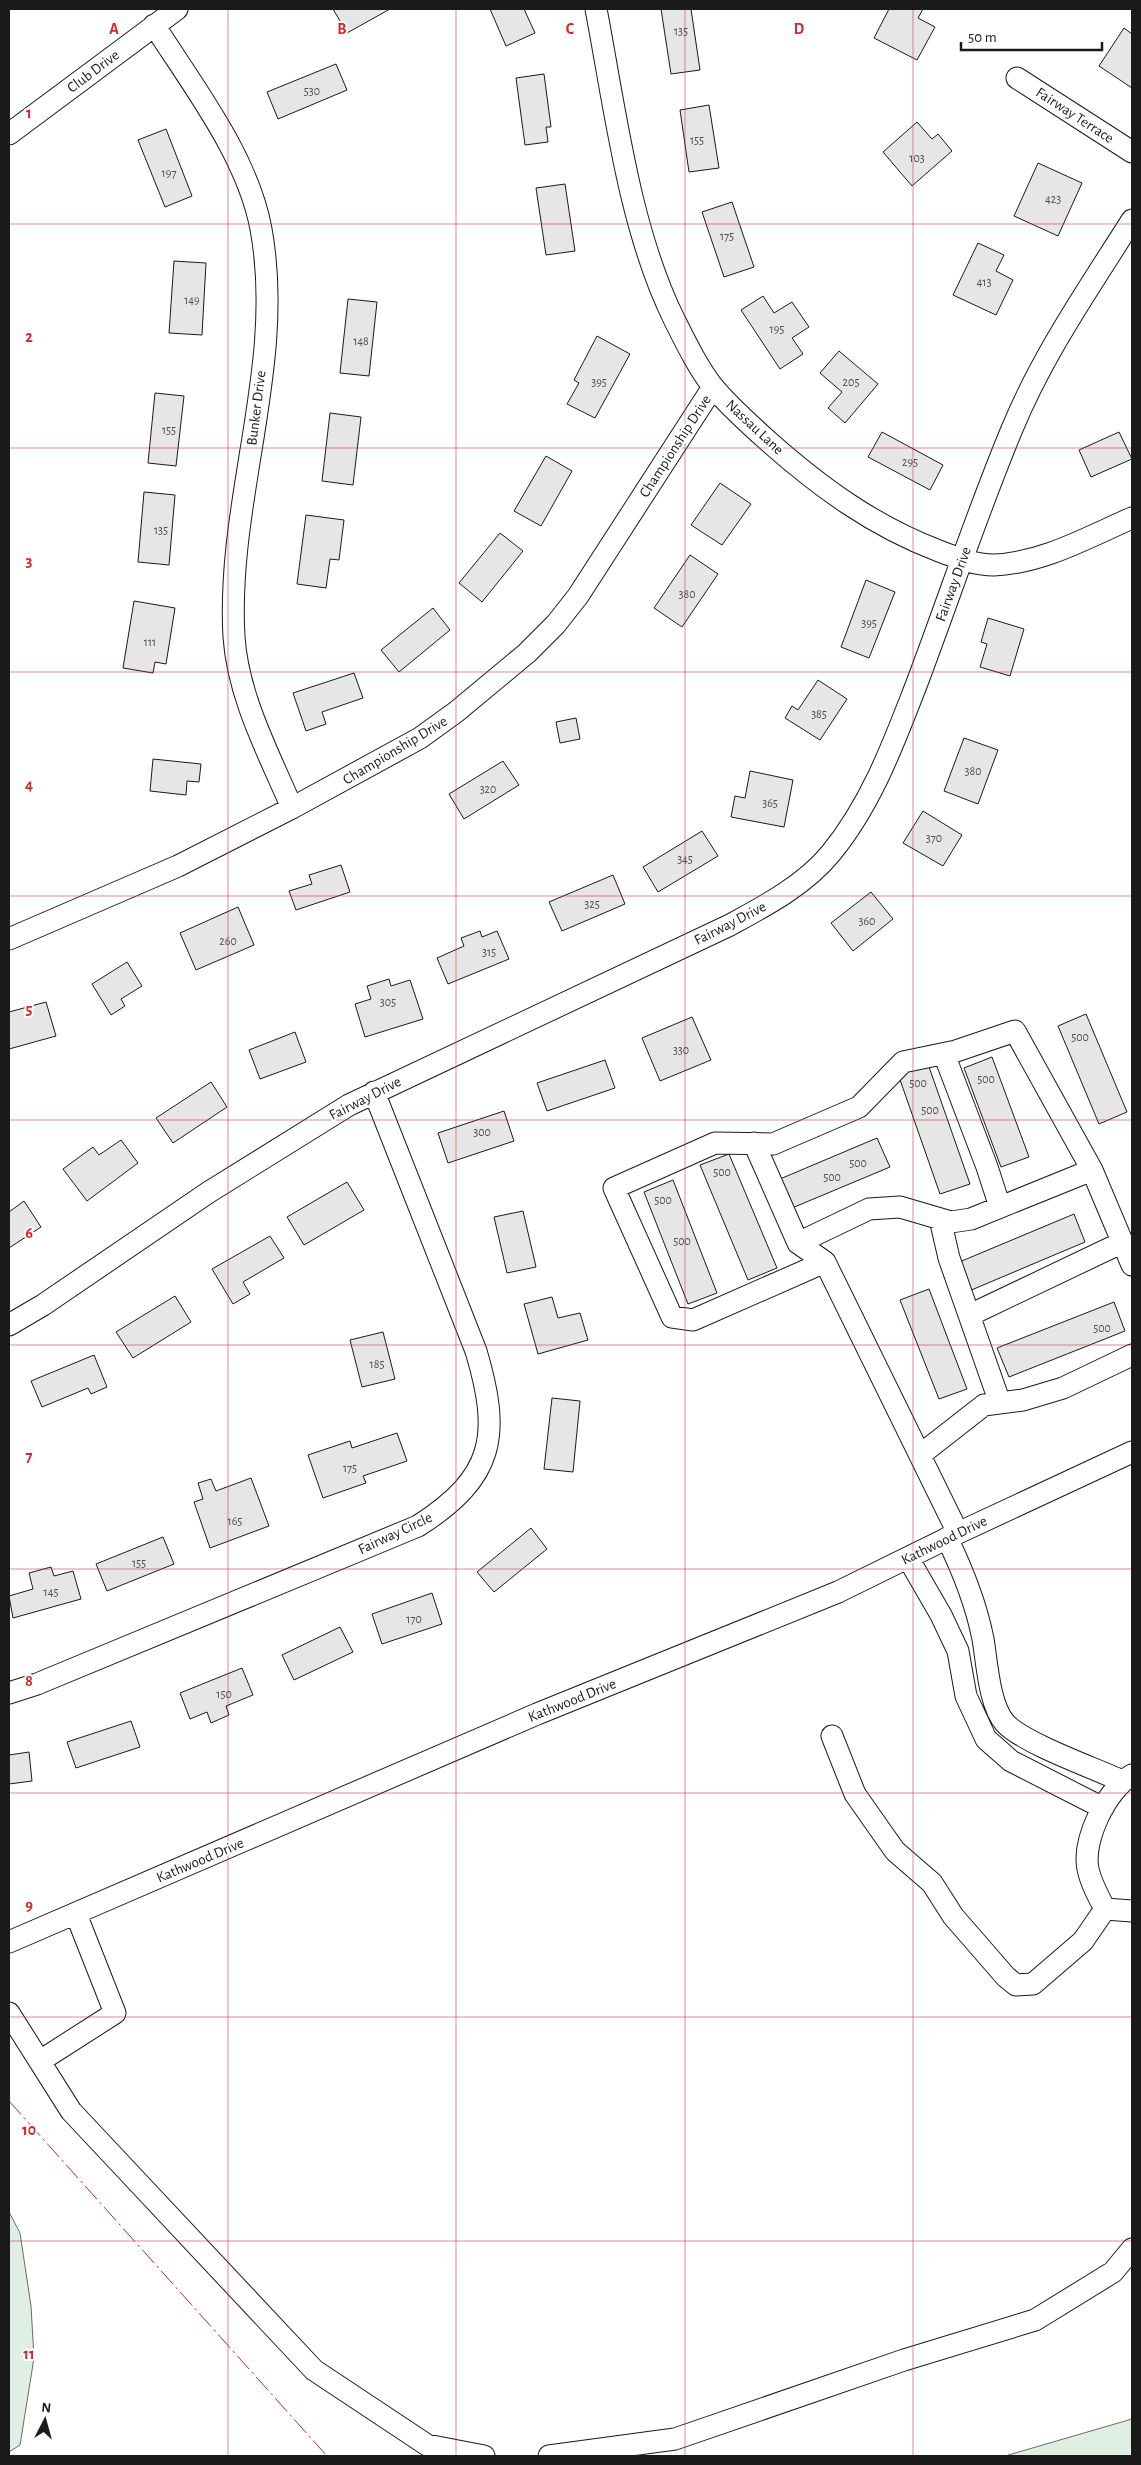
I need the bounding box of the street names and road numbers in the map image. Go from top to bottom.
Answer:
street label: Club Drive [65,47,122,96]
street label: Fairway Terrace [1033,85,1116,146]
street label: Bunker Drive [244,370,269,446]
street label: Championship Drive [637,392,714,500]
street label: Nassau Lane [723,397,786,458]
street label: Fairway Drive [933,545,974,624]
street label: Championship Drive [340,713,450,787]
street label: Fairway Drive [692,899,769,948]
street label: Fairway Drive [327,1074,404,1123]
street label: Fairway Circle [356,1510,435,1557]
street label: Kathwood Drive [899,1513,990,1568]
street label: Kathwood Drive [526,1676,618,1725]
street label: Kathwood Drive [154,1835,246,1886]

